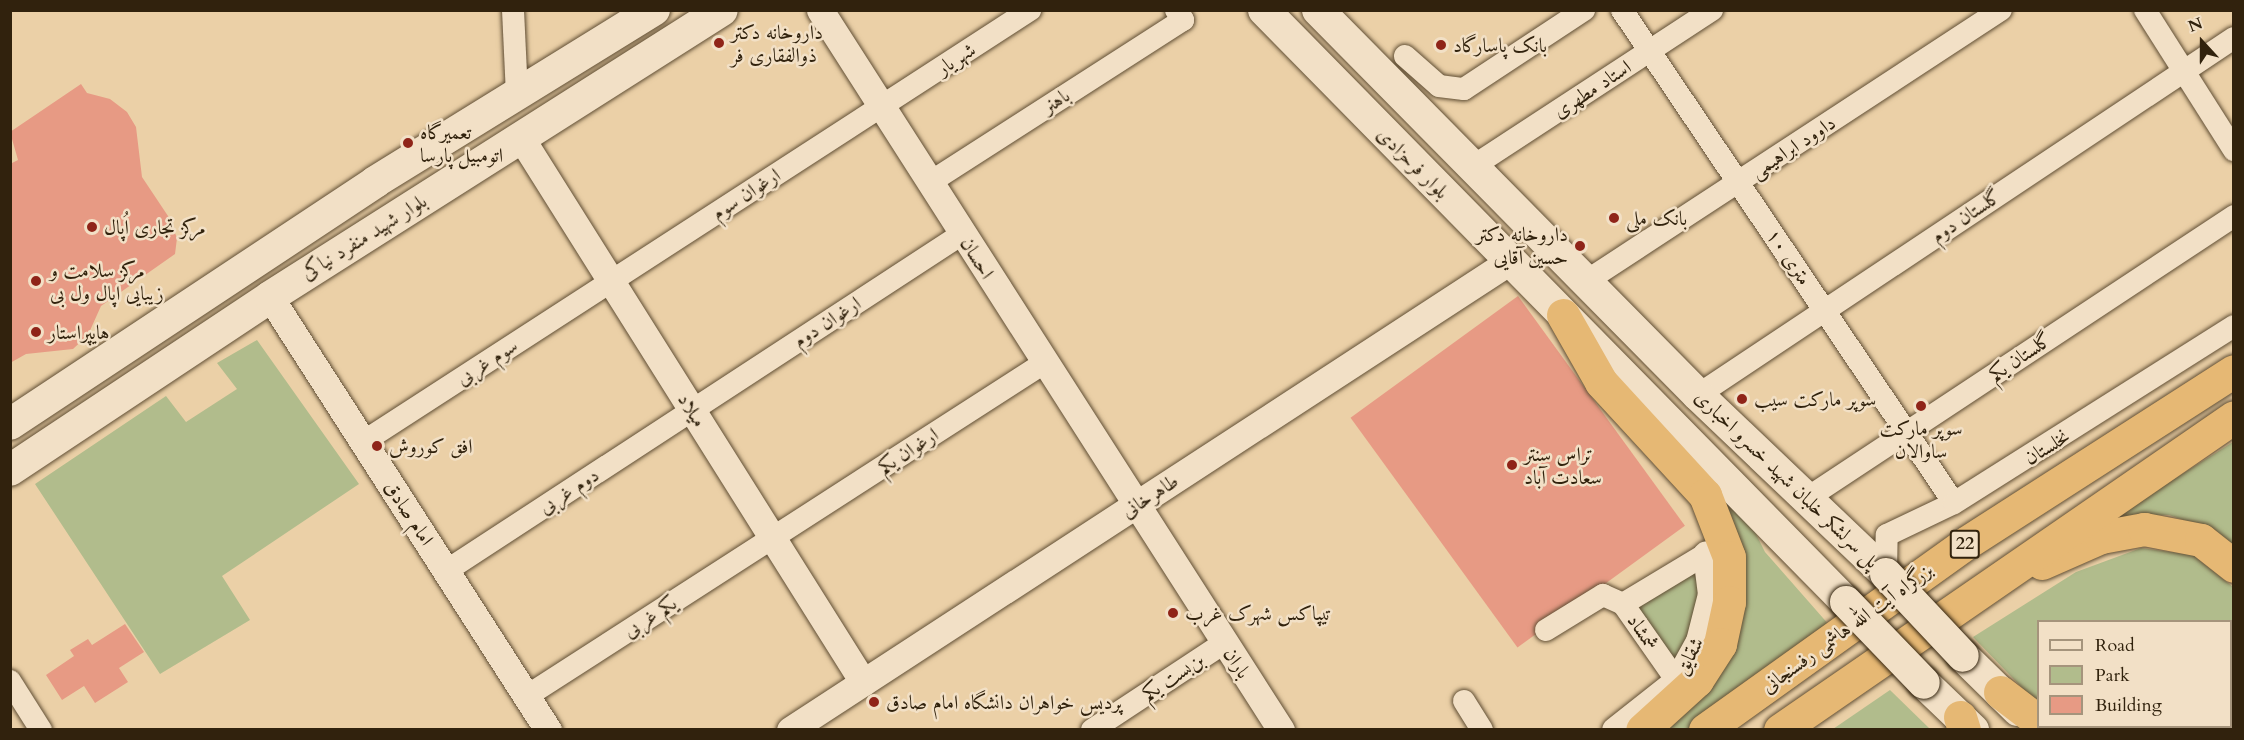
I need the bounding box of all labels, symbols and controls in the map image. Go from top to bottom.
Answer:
north arrow [2172,12,2232,72]
text: N [2185,12,2206,38]
place label: داروخانه دکتر ذوالفقاری فر [731,20,823,67]
place label: بانک پاسارگاد [1453,33,1547,57]
marker: داروخانه دکتر ذوالفقاری فر [712,36,726,50]
street label: شهریار [932,38,980,80]
marker: بانک پاسارگاد [1434,38,1448,52]
street label: استاد مطهری [1548,55,1636,123]
street label: باهنر [1038,83,1074,119]
street label: داوود ابراهیمی [1746,111,1840,183]
place label: تعمیرگاه اتومبیل پارسا [420,120,503,167]
street label: بلوار فرحزادی [1372,122,1454,204]
marker: تعمیرگاه اتومبیل پارسا [401,136,415,150]
street label: ارغوان سوم [707,163,785,225]
street label: گلستان دوم [1926,184,2006,248]
street label: بلوار شهید منفرد نیاکی [297,189,431,285]
place label: بانک ملی [1626,206,1687,230]
marker: بانک ملی [1607,211,1621,225]
place label: مرکز تجاری اُپال [104,215,206,239]
marker: مرکز تجاری اُپال [85,220,99,234]
place label: داروخانه دکتر حسین آقایی [1476,222,1568,269]
street label: ۱۰ متری [1761,224,1817,290]
street label: احسان [955,233,999,283]
marker: داروخانه دکتر حسین آقایی [1573,239,1587,253]
place label: مرکز سلامت و زیبایی اپال ول بی [50,258,164,305]
marker: مرکز سلامت و زیبایی اپال ول بی [27,272,45,290]
street label: ارغوان دوم [789,291,865,353]
place label: هایپراستار [48,320,110,344]
marker: هایپراستار [29,325,43,339]
street label: گلستان یکم [1984,327,2056,387]
street label: سوم غربی [452,333,522,391]
street label: پل سرلشکر خلبان شهید خسرو اخباری [1690,385,1884,573]
place label: سوپر مارکت سیب [1754,387,1876,411]
street label: میلاد [672,389,712,431]
marker: سوپر مارکت سیب [1735,392,1749,406]
marker: سوپر مارکت ساوالان [1914,399,1928,413]
place label: سوپر مارکت ساوالان [1879,416,1963,463]
street label: ارغوان یکم [873,423,943,479]
street label: نخلستان [2020,424,2074,470]
place label: افق کوروش [389,434,473,458]
marker: افق کوروش [370,439,384,453]
place label: تراس سنتر سعادت آباد [1524,442,1602,489]
marker: تراس سنتر سعادت آباد [1505,458,1519,472]
street label: دوم غربی [534,463,604,519]
street label: طاهرخانی [1117,469,1183,523]
street label: امام صادق [379,476,439,550]
road number: 22 [1948,529,1982,559]
street label: بزرگراه آیت الله هاشمی رفسنجانی [1757,558,1937,698]
street label: یکم غربی [619,591,681,643]
place label: تیپاکس شهرک غرب [1185,601,1331,625]
marker: تیپاکس شهرک غرب [1166,606,1180,620]
street label: شمشاد [1622,609,1664,655]
legend [2037,620,2232,728]
street label: شقایق [1669,633,1709,679]
text: Road [2095,633,2135,658]
street label: باران [1218,643,1256,683]
street label: بن‌بست یکم [1137,648,1209,706]
text: Park [2095,663,2130,688]
place label: پردیس خواهران دانشگاه امام صادق [886,690,1122,714]
text: Building [2095,693,2162,718]
marker: پردیس خواهران دانشگاه امام صادق [867,695,881,709]

